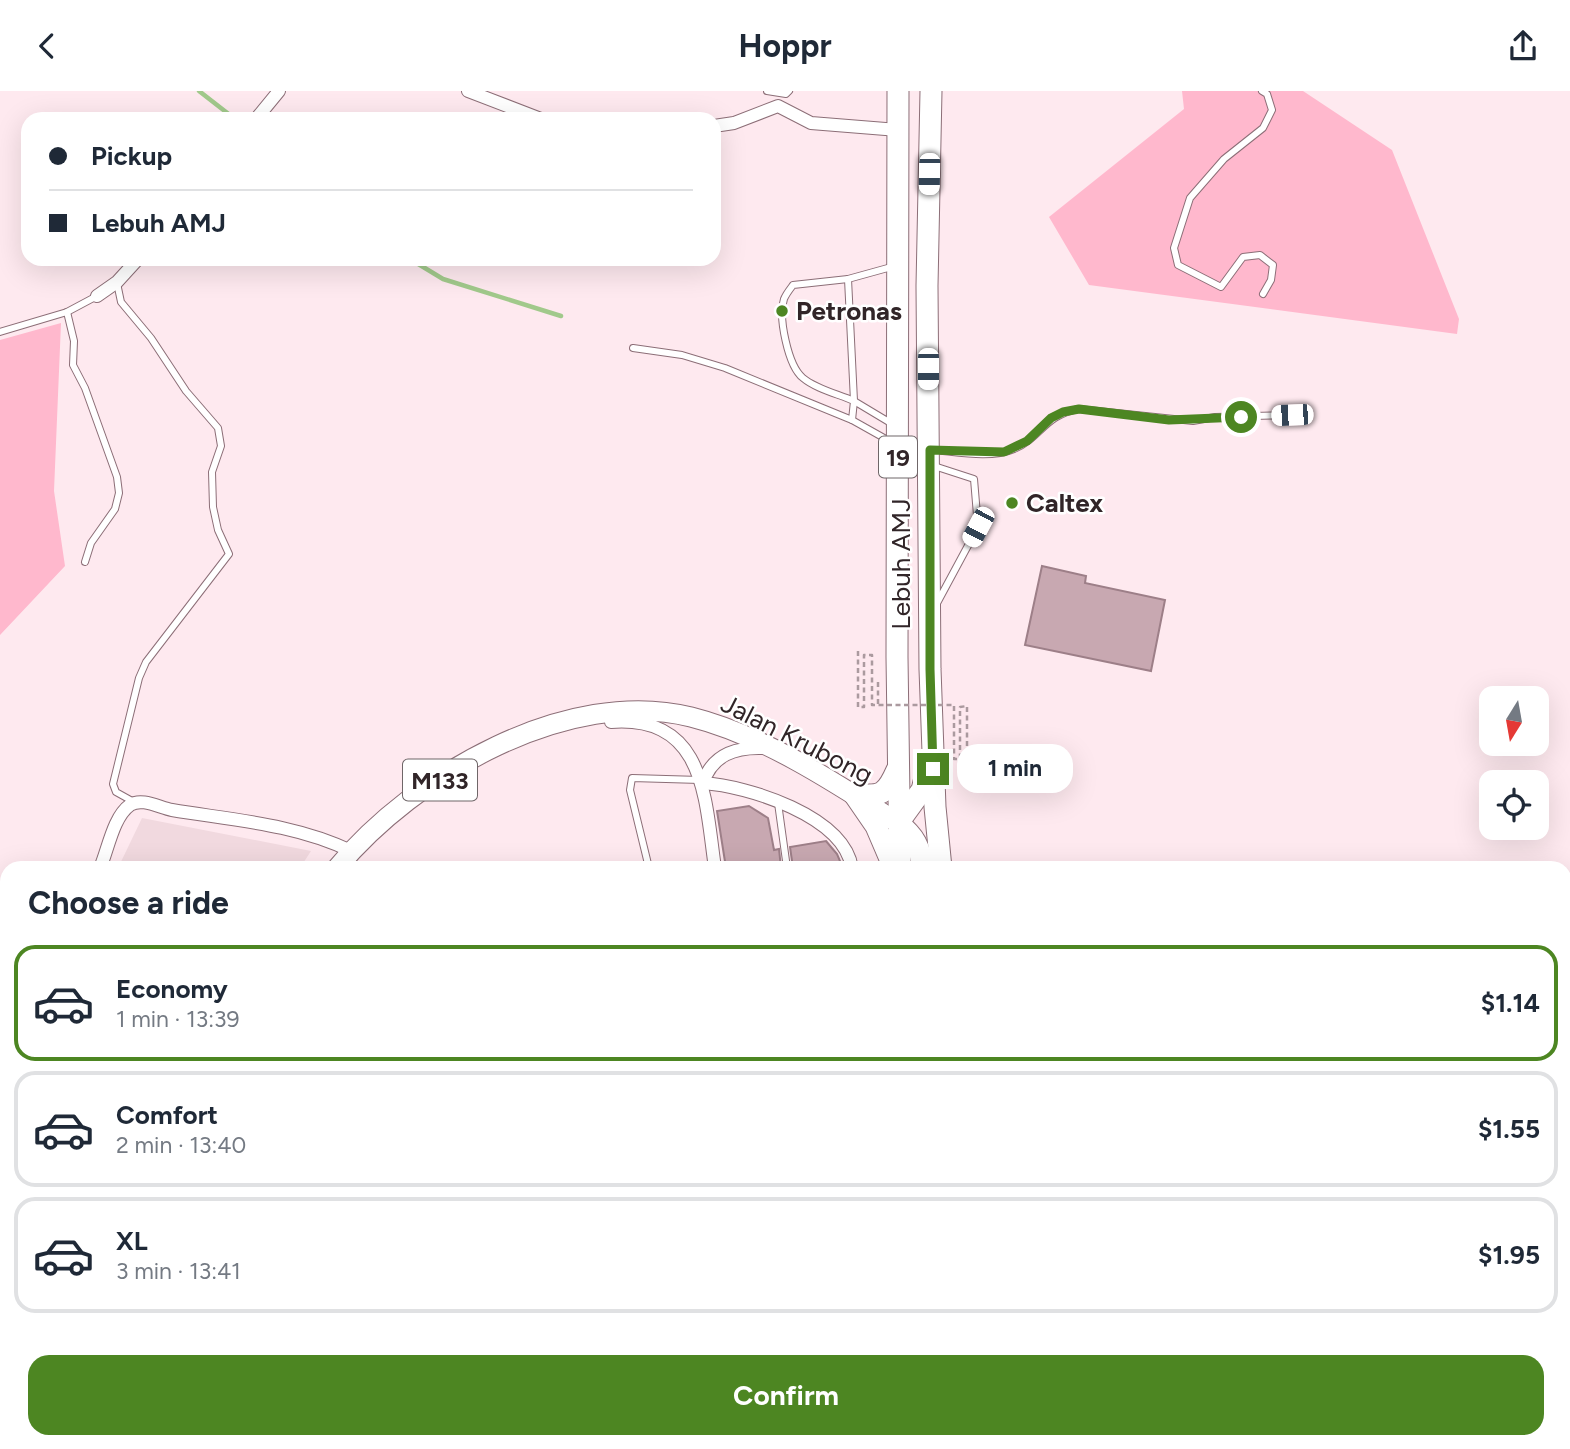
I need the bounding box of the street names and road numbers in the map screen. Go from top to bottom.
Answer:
road number: 19 [879,437,917,477]
street label: Lebuh AMJ [885,498,917,630]
street label: Jalan Krubong [716,687,878,791]
road number: M133 [403,759,477,801]

